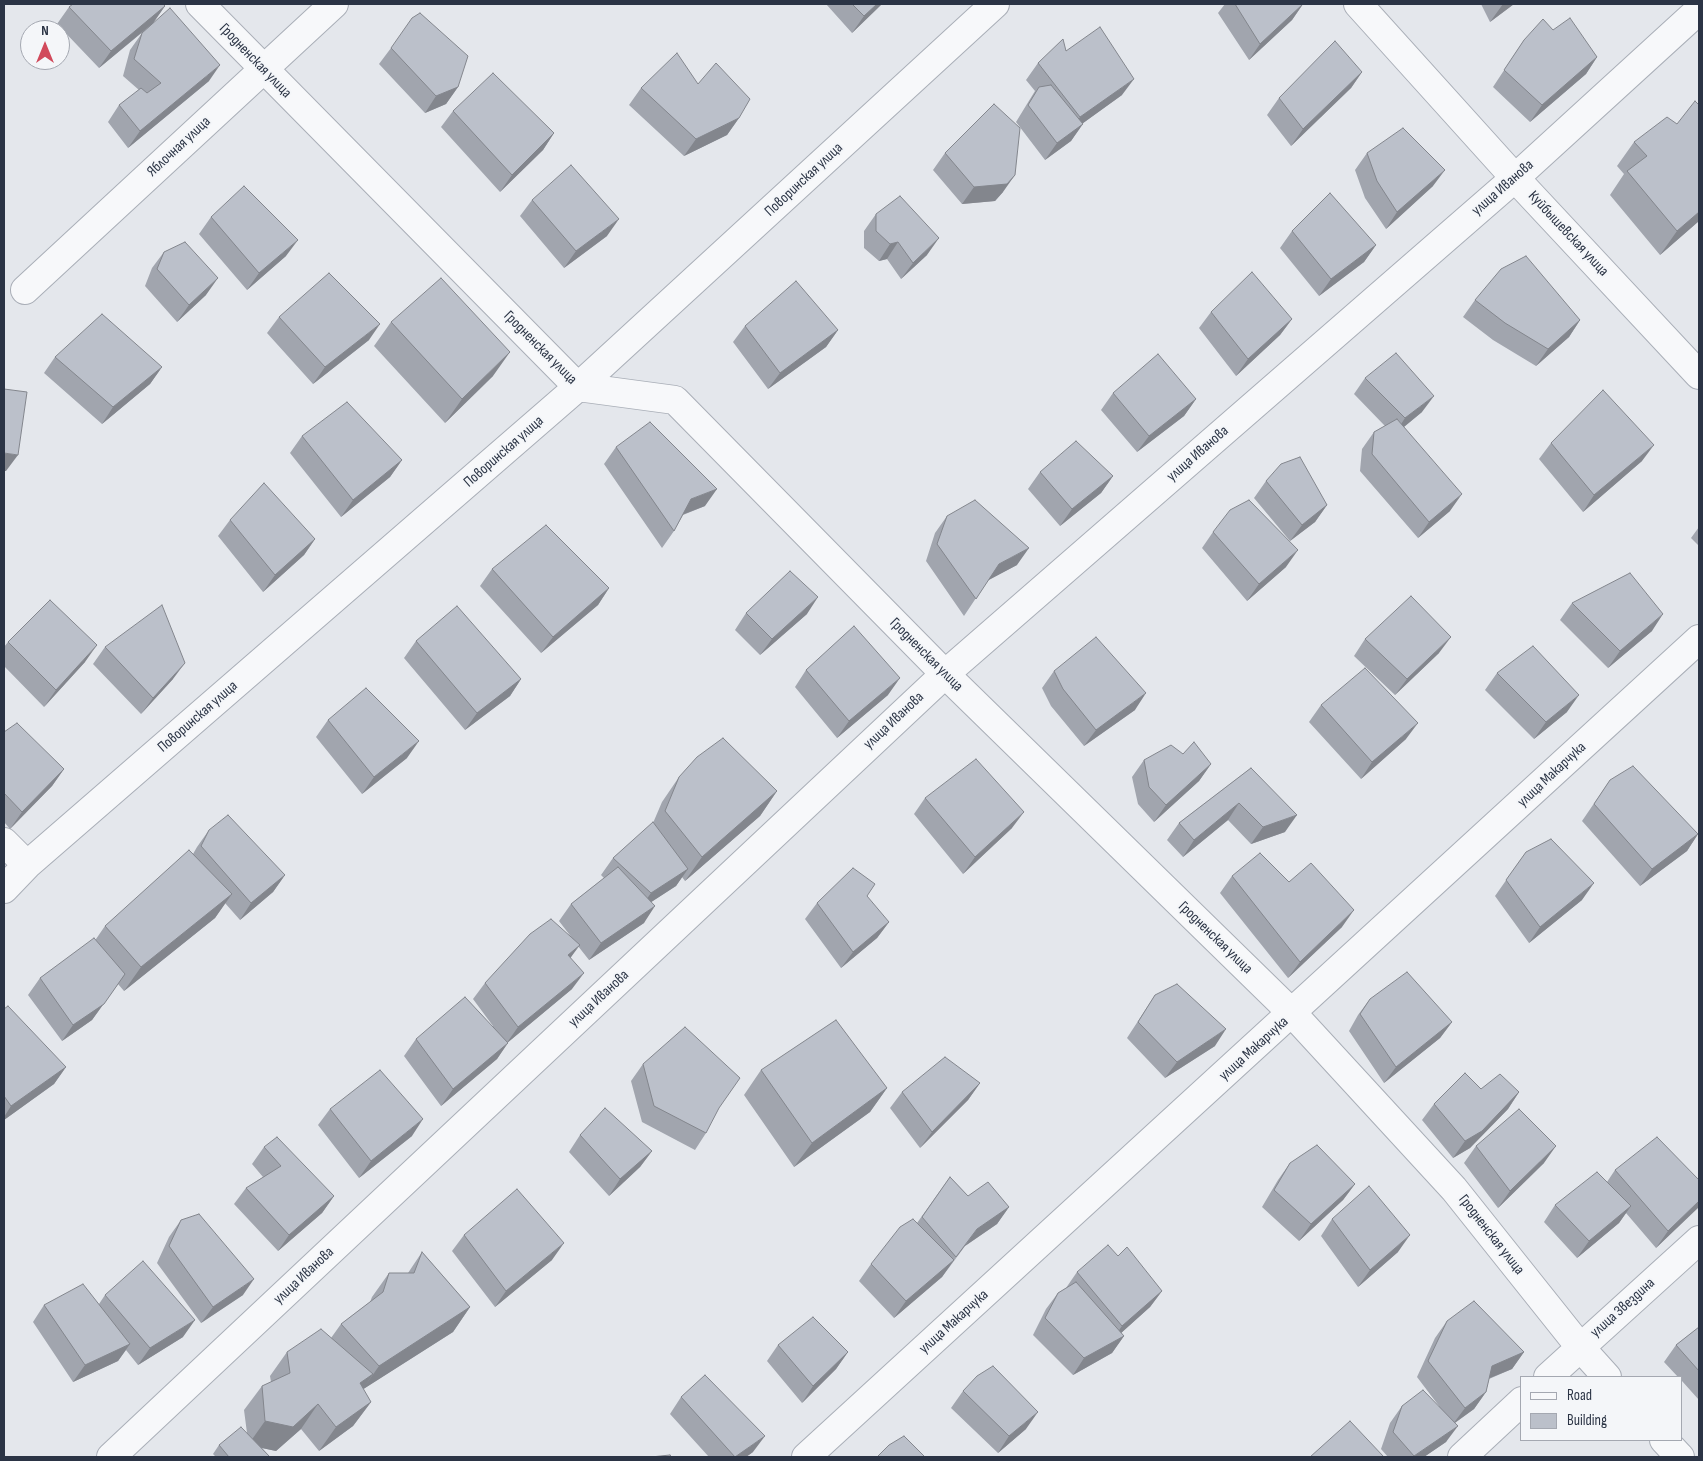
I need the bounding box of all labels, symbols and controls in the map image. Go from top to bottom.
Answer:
north arrow [20,20,70,70]
street label: Гродненская улица [215,20,295,102]
text: N [41,22,49,39]
street label: Яблочная улица [144,113,214,181]
street label: Поворинская улица [761,139,847,221]
street label: улица Иванова [1468,156,1538,220]
street label: Куйбышевская улица [1524,188,1612,280]
street label: Гродненская улица [500,308,580,388]
street label: Поворинская улица [460,412,548,492]
street label: улица Иванова [1163,422,1233,486]
street label: Гродненская улица [886,615,966,695]
street label: Поворинская улица [154,677,242,757]
street label: улица Иванова [860,689,928,753]
street label: улица Макарчука [1514,739,1590,811]
street label: Гродненская улица [1174,898,1256,978]
street label: улица Иванова [565,967,633,1031]
street label: улица Макарчука [1216,1013,1292,1085]
street label: Гродненская улица [1454,1191,1528,1279]
street label: улица Иванова [270,1244,338,1308]
street label: улица Звездина [1587,1274,1659,1342]
street label: улица Макарчука [916,1286,992,1358]
legend [1520,1376,1683,1441]
text: Road [1567,1386,1592,1405]
text: Building [1567,1411,1607,1430]

